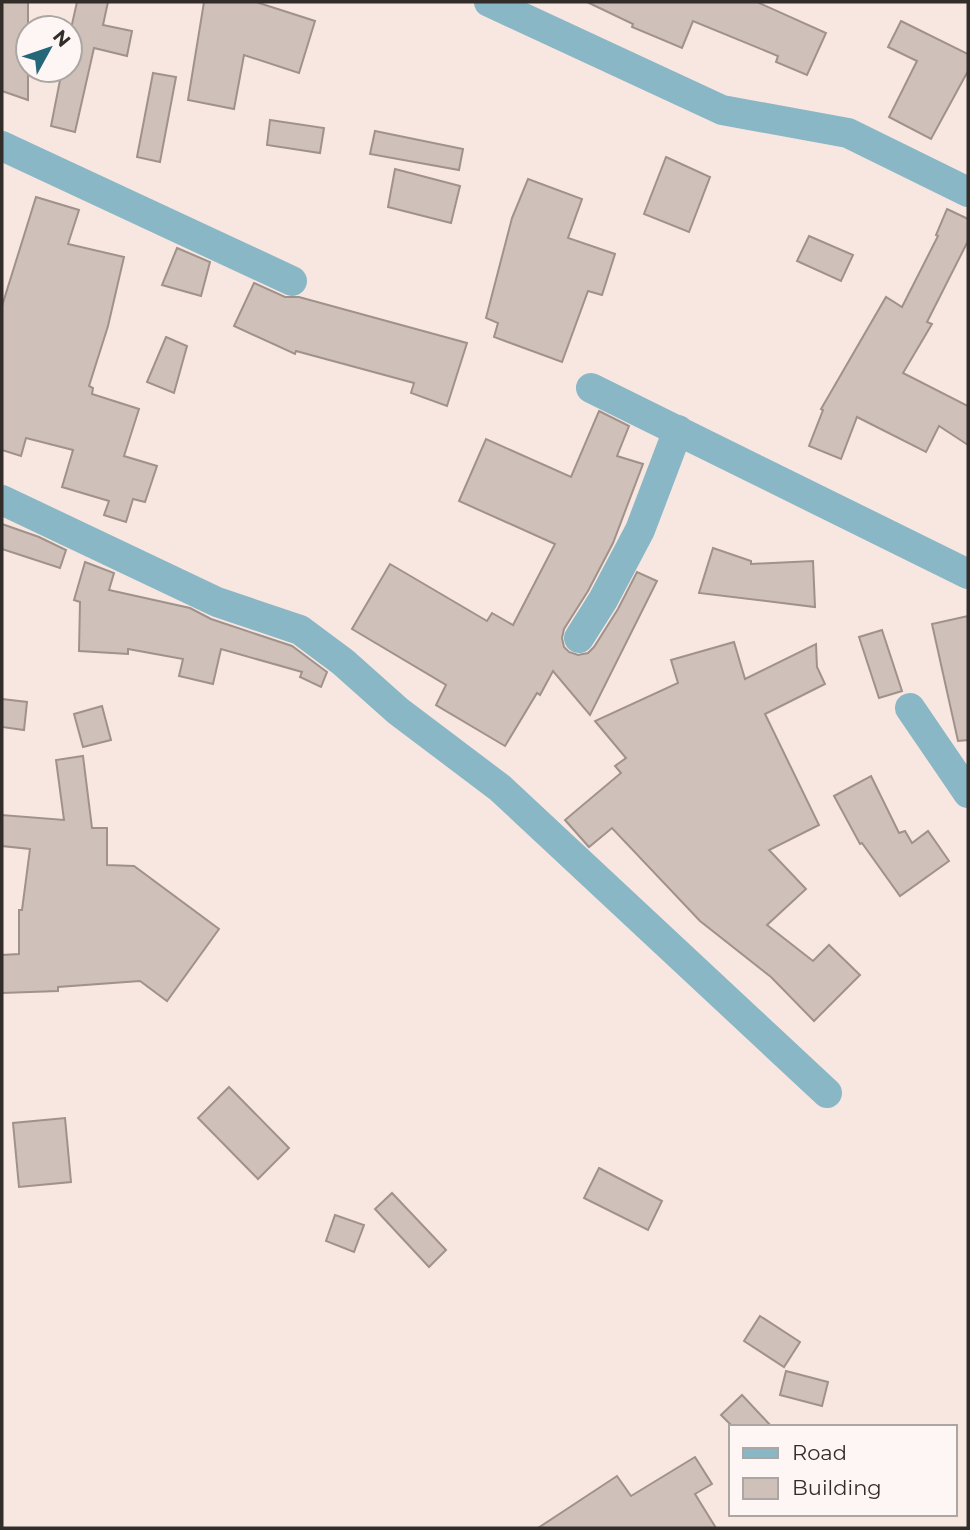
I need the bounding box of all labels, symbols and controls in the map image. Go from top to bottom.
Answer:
north arrow [14,14,84,84]
text: N [48,25,75,52]
legend [729,1425,956,1516]
text: Road [792,1440,847,1465]
text: Building [792,1475,882,1500]

